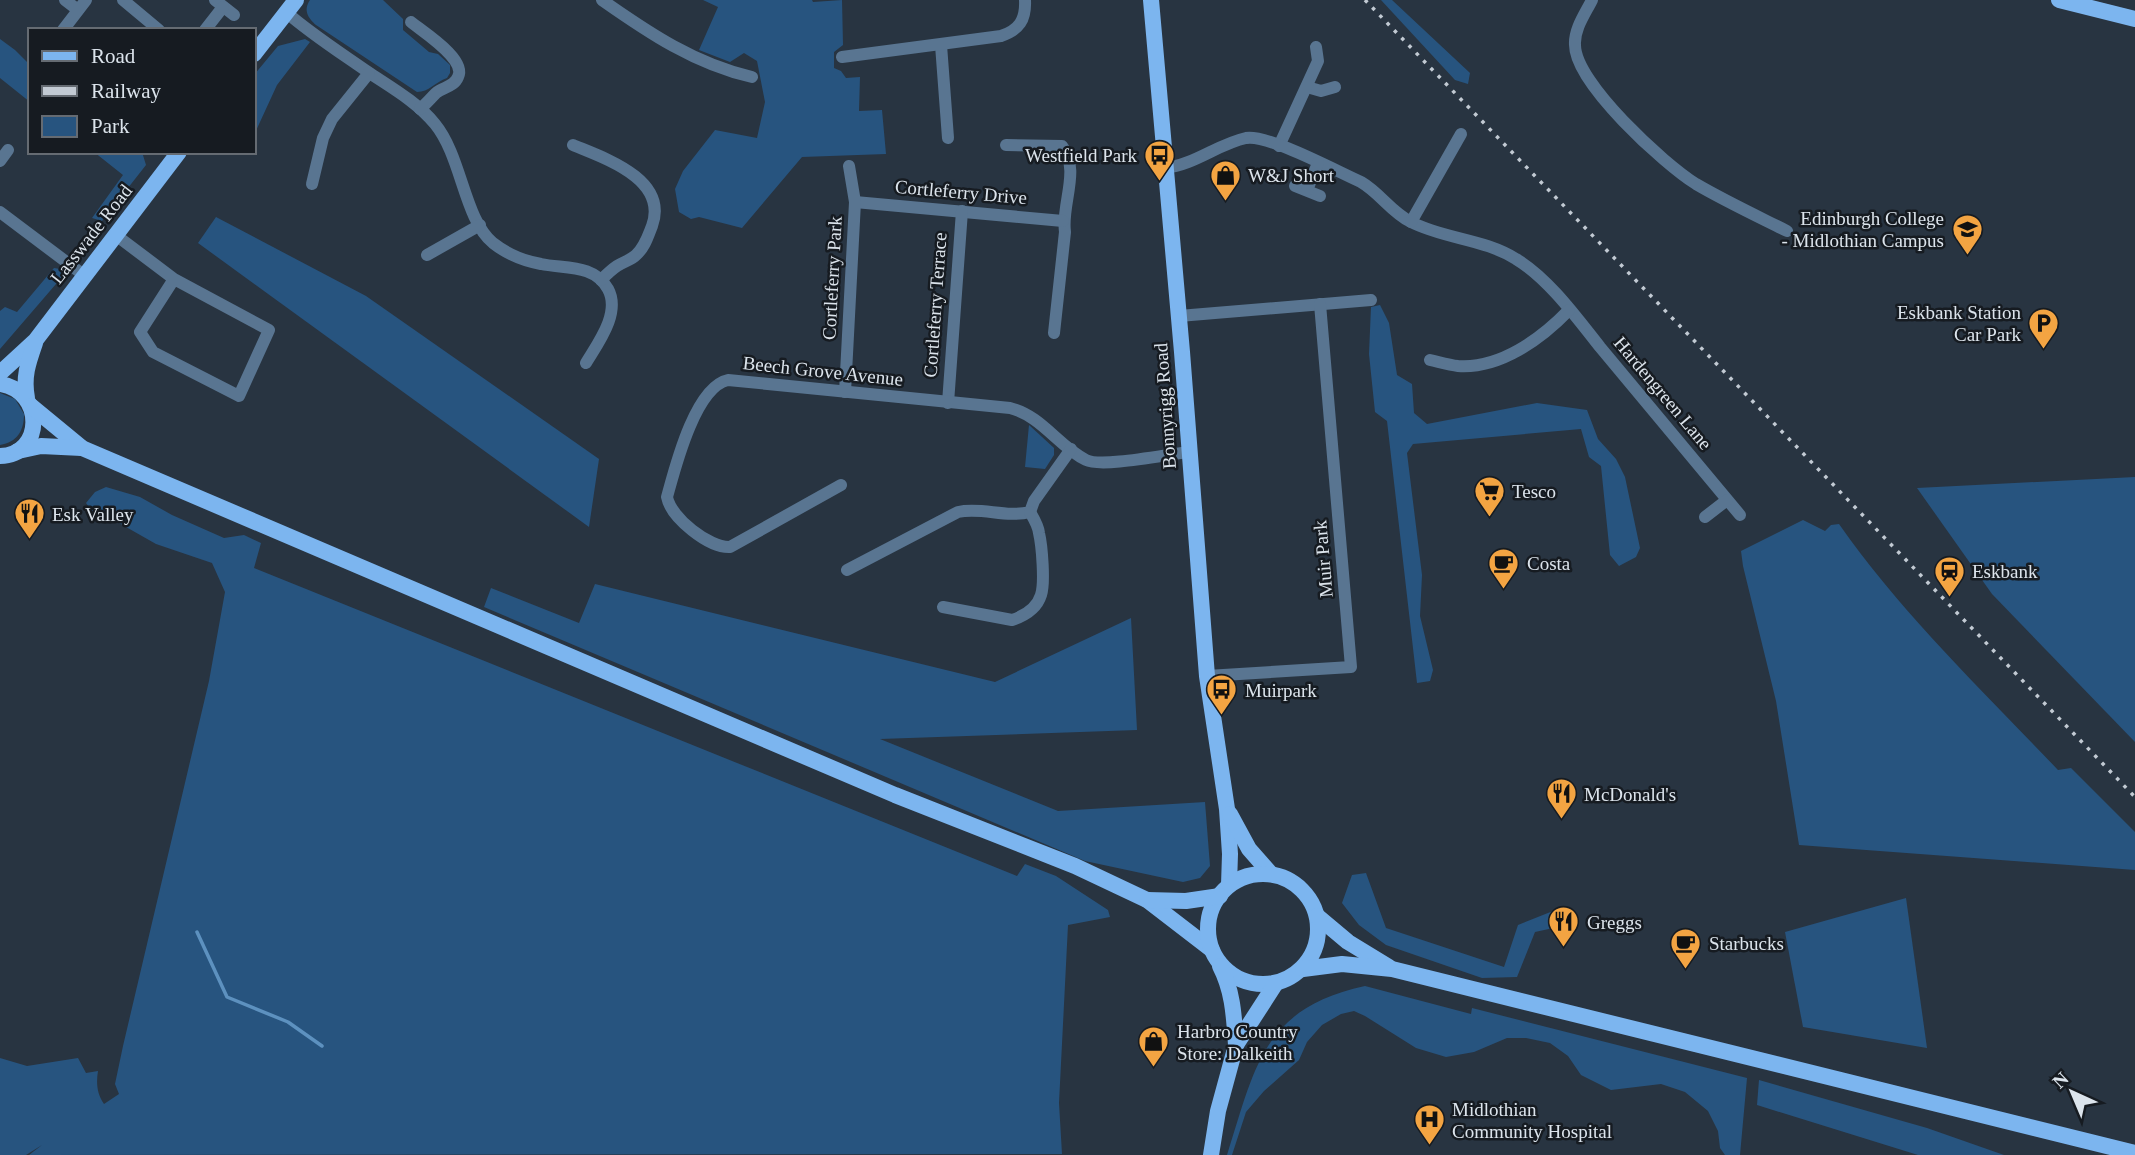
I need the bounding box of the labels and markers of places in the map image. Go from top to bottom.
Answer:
bus stop icon: Westfield Park [1143,138,1177,182]
place label: Westfield Park [1025,145,1137,166]
shop icon: W&J Short [1208,158,1242,202]
place label: W&J Short [1248,165,1335,186]
place label: Edinburgh College - Midlothian Campus [1781,208,1944,251]
school or university icon: Edinburgh College - Midlothian Campus [1950,212,1984,256]
place label: Eskbank Station Car Park [1897,302,2021,345]
parking icon: Eskbank Station Car Park [2027,306,2061,350]
supermarket icon: Tesco [1472,474,1506,518]
place label: Tesco [1512,481,1556,502]
restaurant icon: Esk Valley [12,497,46,541]
place label: Esk Valley [52,504,134,525]
cafe icon: Costa [1487,546,1521,590]
place label: Costa [1527,553,1571,574]
station icon: Eskbank [1932,554,1966,598]
place label: Eskbank [1972,561,2038,582]
bus stop icon: Muirpark [1205,673,1239,717]
place label: Muirpark [1245,680,1317,701]
restaurant icon: McDonald's [1544,777,1578,821]
place label: McDonald's [1584,784,1676,805]
restaurant icon: Greggs [1547,905,1581,949]
place label: Greggs [1587,912,1642,933]
cafe icon: Starbucks [1669,926,1703,970]
place label: Starbucks [1709,933,1784,954]
place label: Harbro Country Store: Dalkeith [1177,1021,1298,1064]
shop icon: Harbro Country Store: Dalkeith [1137,1025,1171,1069]
place label: Midlothian Community Hospital [1452,1099,1612,1142]
hospital icon: Midlothian Community Hospital [1412,1103,1446,1147]

